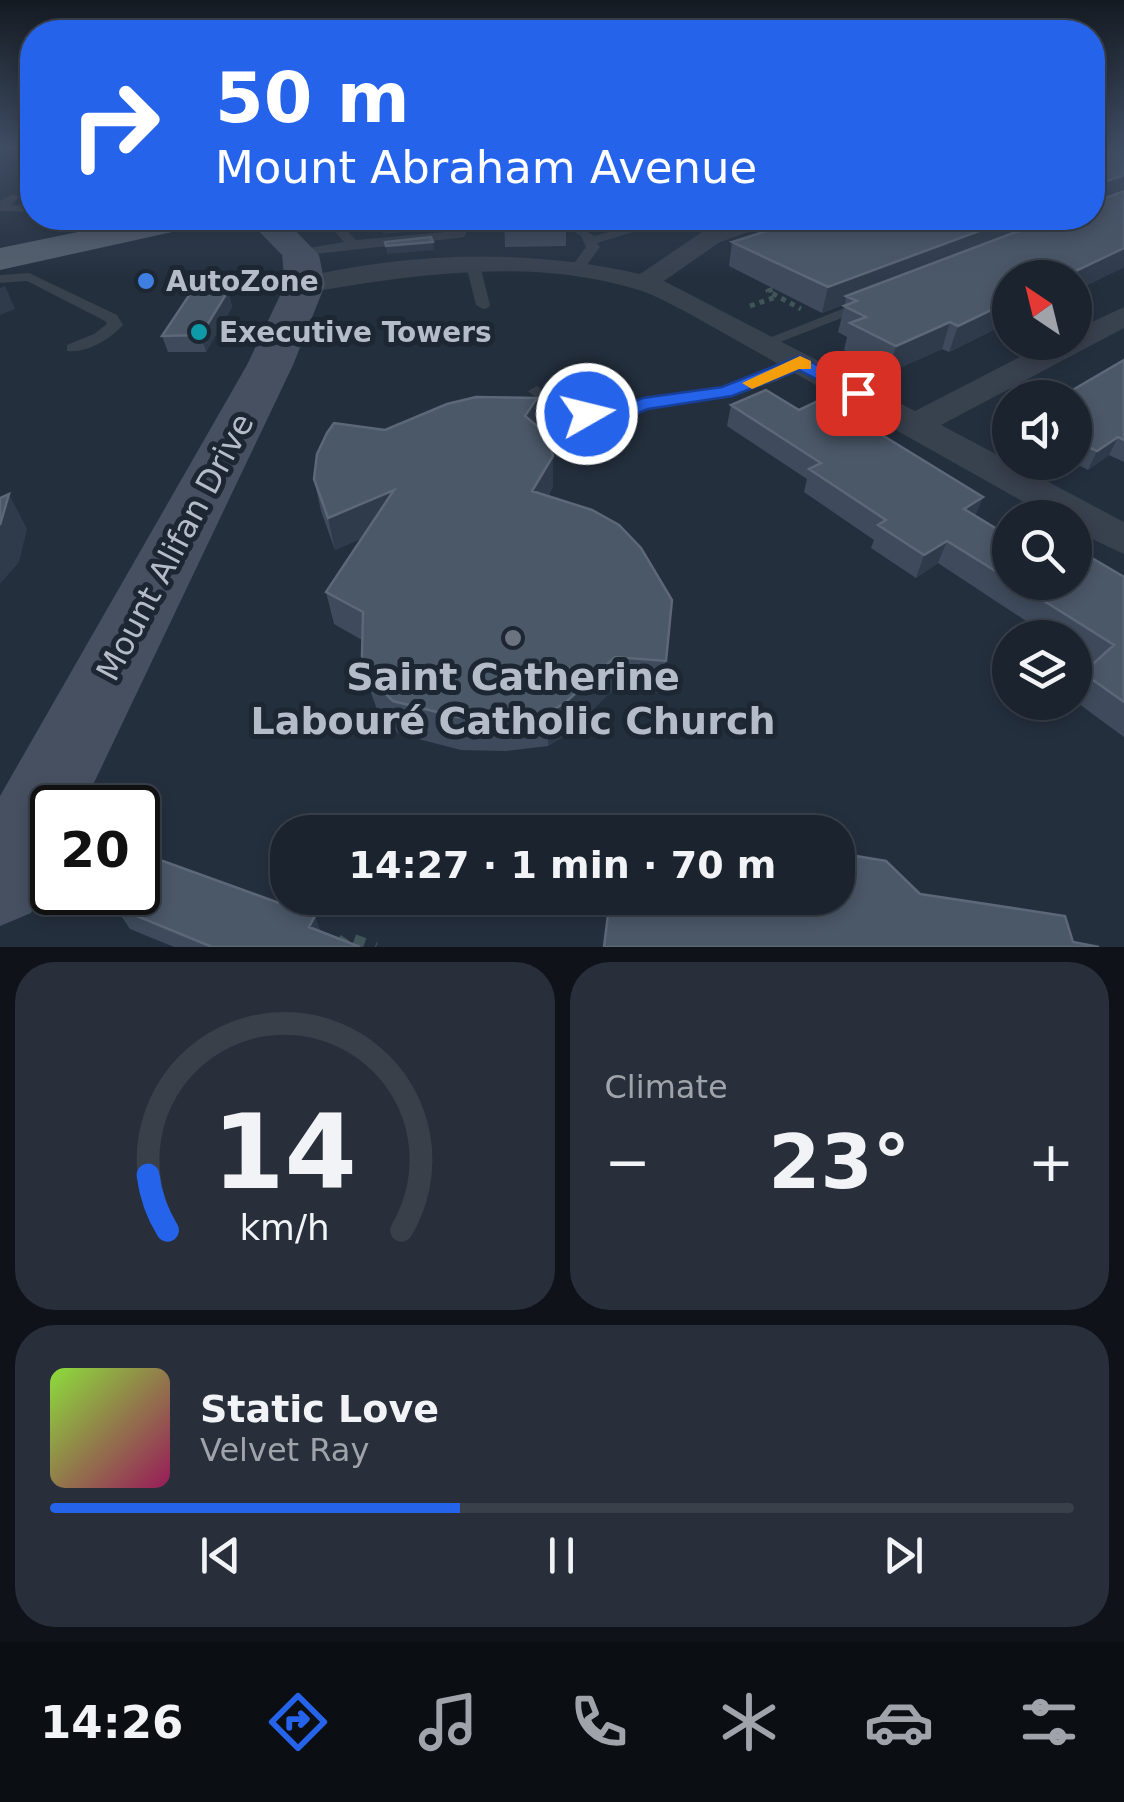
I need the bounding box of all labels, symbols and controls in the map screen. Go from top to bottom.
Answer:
text: 50 m [215,57,410,139]
icon: right [50,60,180,190]
text: Mount Abraham Avenue [215,141,757,194]
north arrow [992,260,1092,360]
map controls [992,260,1092,720]
place label: AutoZone [166,265,319,298]
marker: AutoZone [135,270,157,292]
place label: Executive Towers [219,316,492,349]
marker: Executive Towers [188,321,210,343]
pin [816,351,901,436]
position arrow [535,362,639,466]
icon: arrive [831,366,886,421]
button: sound [992,380,1092,480]
street label: Mount Alifan Drive [89,407,261,687]
button: search [992,500,1092,600]
button: layers [992,620,1092,720]
marker: Saint Catherine Labouré Catholic Church [502,627,524,649]
place label: Saint Catherine Labouré Catholic Church [251,655,775,743]
speed limit sign: 20 [30,785,160,915]
text: 14:27 · 1 min · 70 m [349,843,776,887]
text: Climate [605,1068,728,1106]
text: 14 [212,1091,357,1213]
text: 23° [768,1118,910,1206]
text: − [605,1130,651,1194]
text: + [1028,1130,1074,1194]
text: km/h [240,1207,330,1248]
text: Static Love [200,1387,439,1431]
text: Velvet Ray [200,1431,369,1469]
icon: previous [193,1528,248,1583]
icon: pause [534,1528,589,1583]
icon: next [876,1528,931,1583]
icon: directions [263,1687,333,1757]
icon: music [413,1687,483,1757]
icon: phone [564,1687,634,1757]
icon: climate [714,1687,784,1757]
icon: car [864,1687,934,1757]
icon: filters [1014,1687,1084,1757]
text: 14:26 [40,1696,183,1749]

